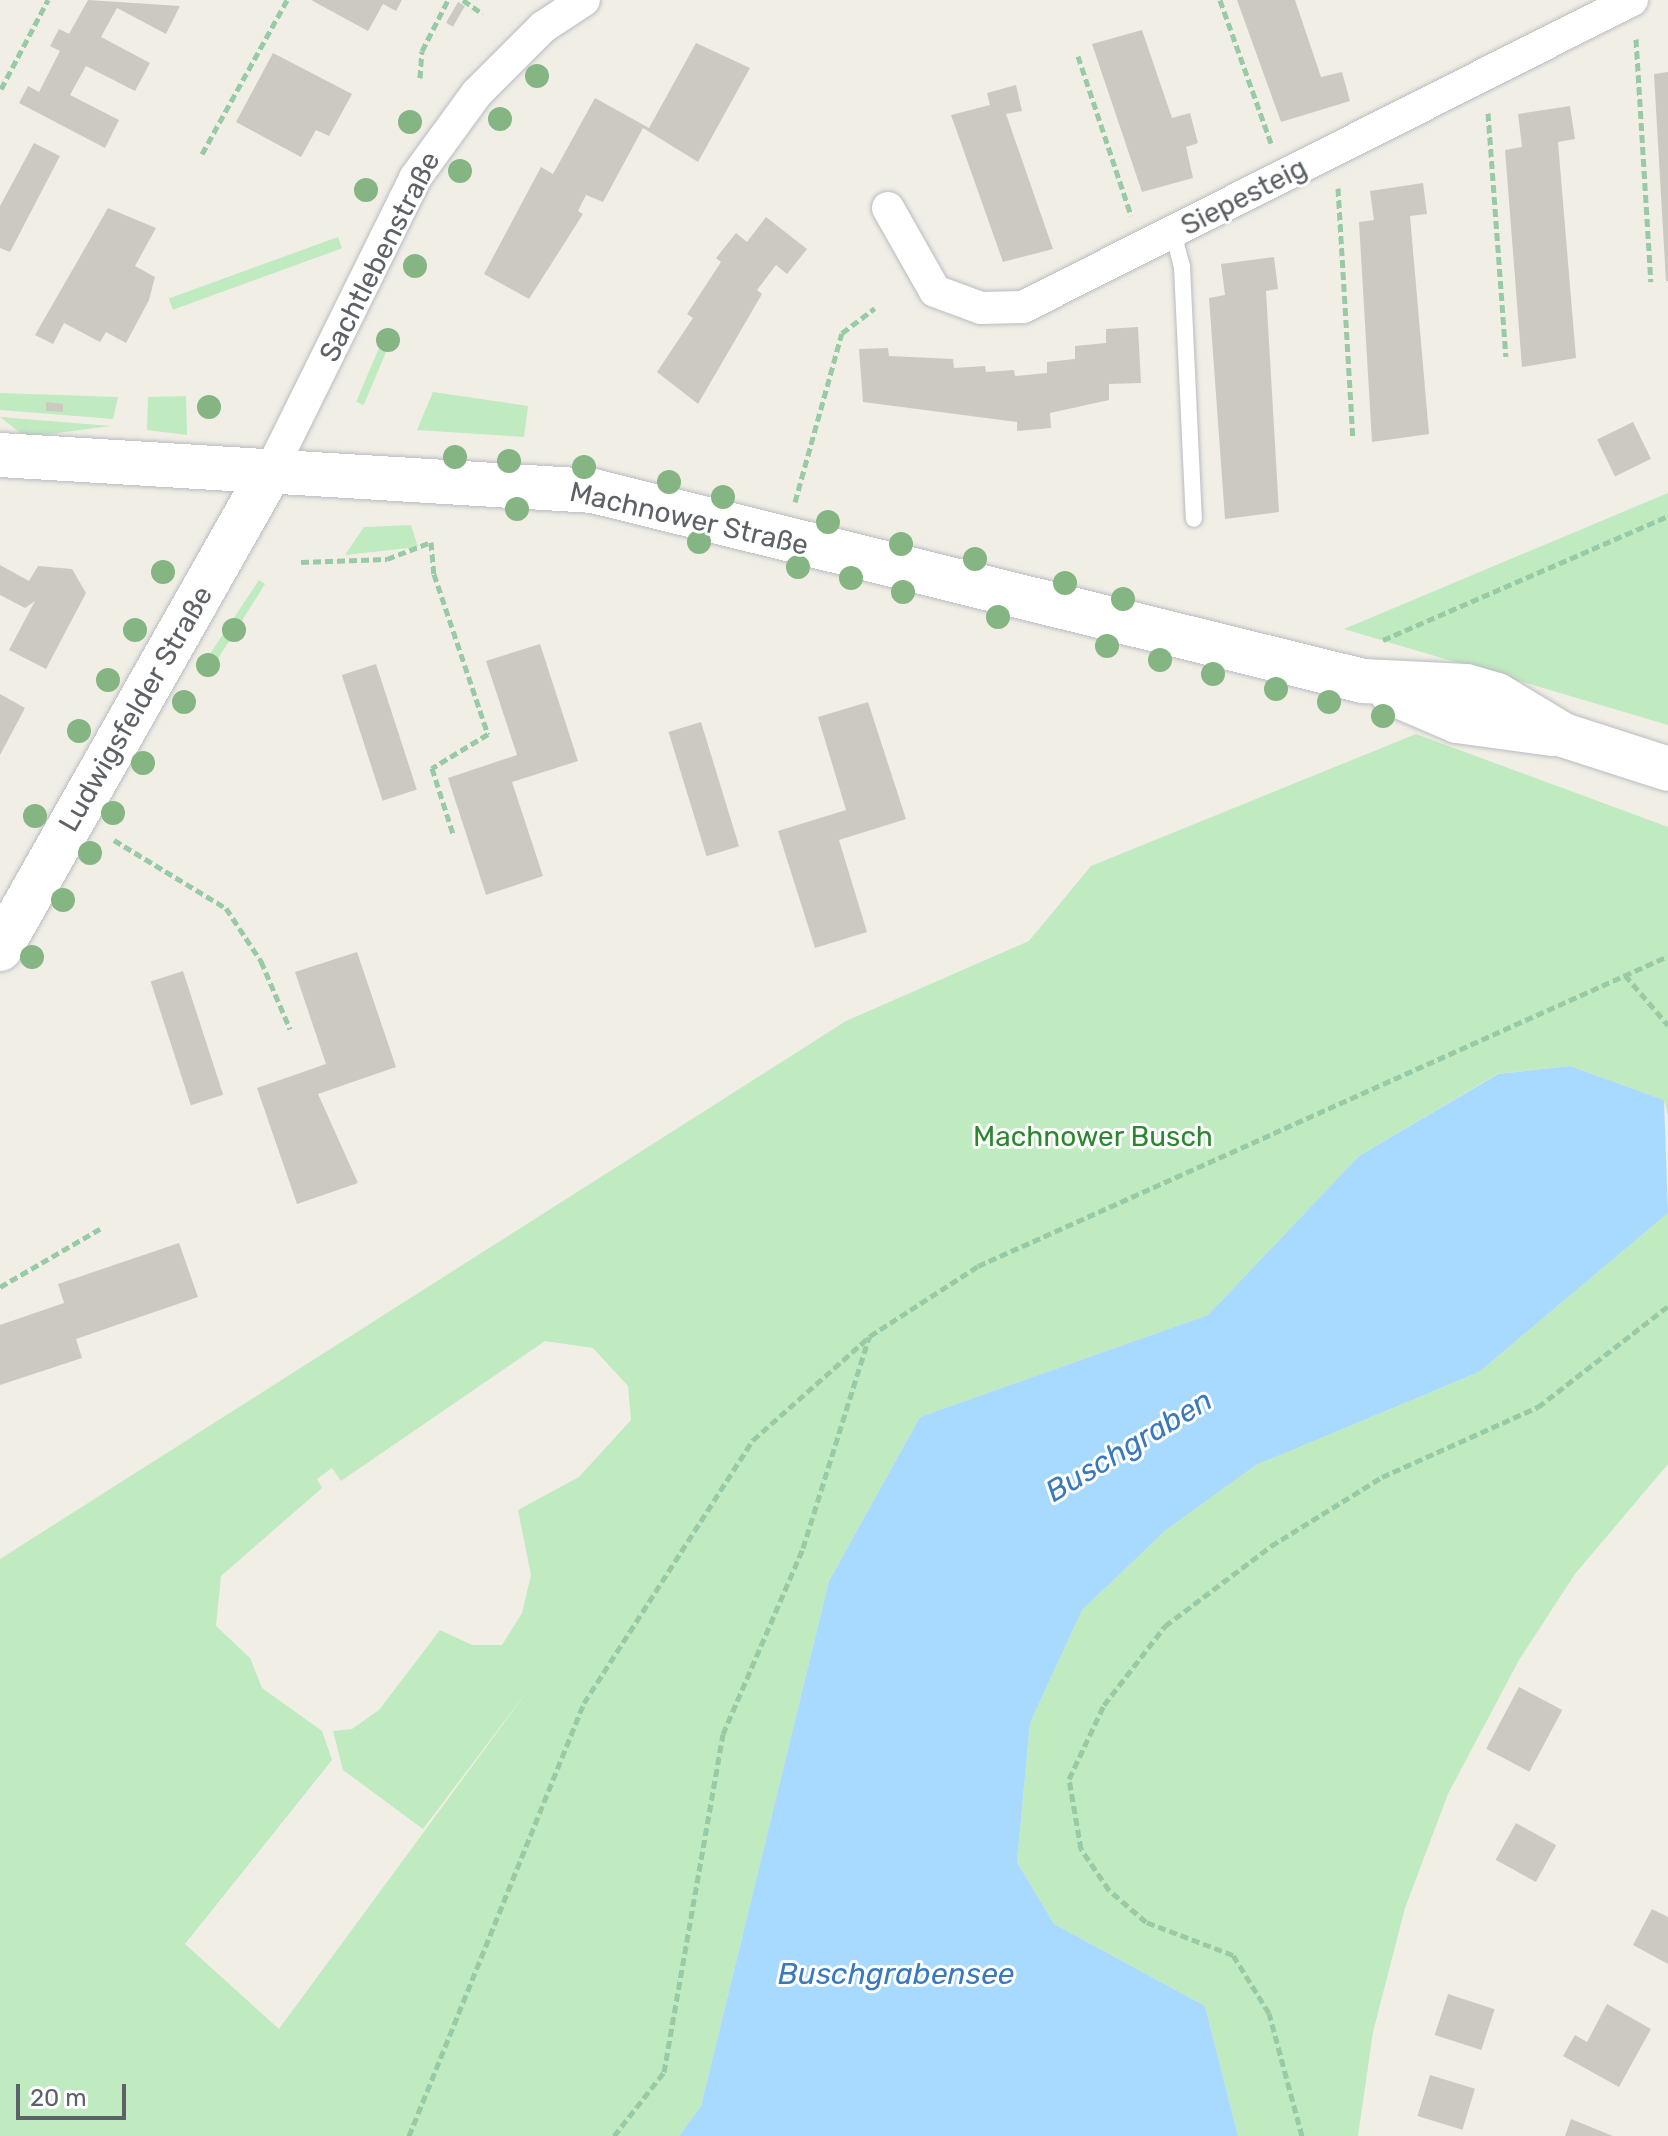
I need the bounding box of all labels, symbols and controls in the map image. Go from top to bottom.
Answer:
street label: Sachtlebenstraße [313,146,447,368]
street label: Siepesteig [1176,151,1312,243]
street label: Machnower Straße [566,475,812,563]
street label: Ludwigsfelder Straße [52,580,220,838]
park label: Machnower Busch [973,1120,1213,1154]
water label: Buschgraben [1039,1382,1219,1510]
water label: Buschgrabensee [778,1956,1014,1992]
scale bar [20,2068,130,2118]
text: 20 m [30,2084,87,2112]

